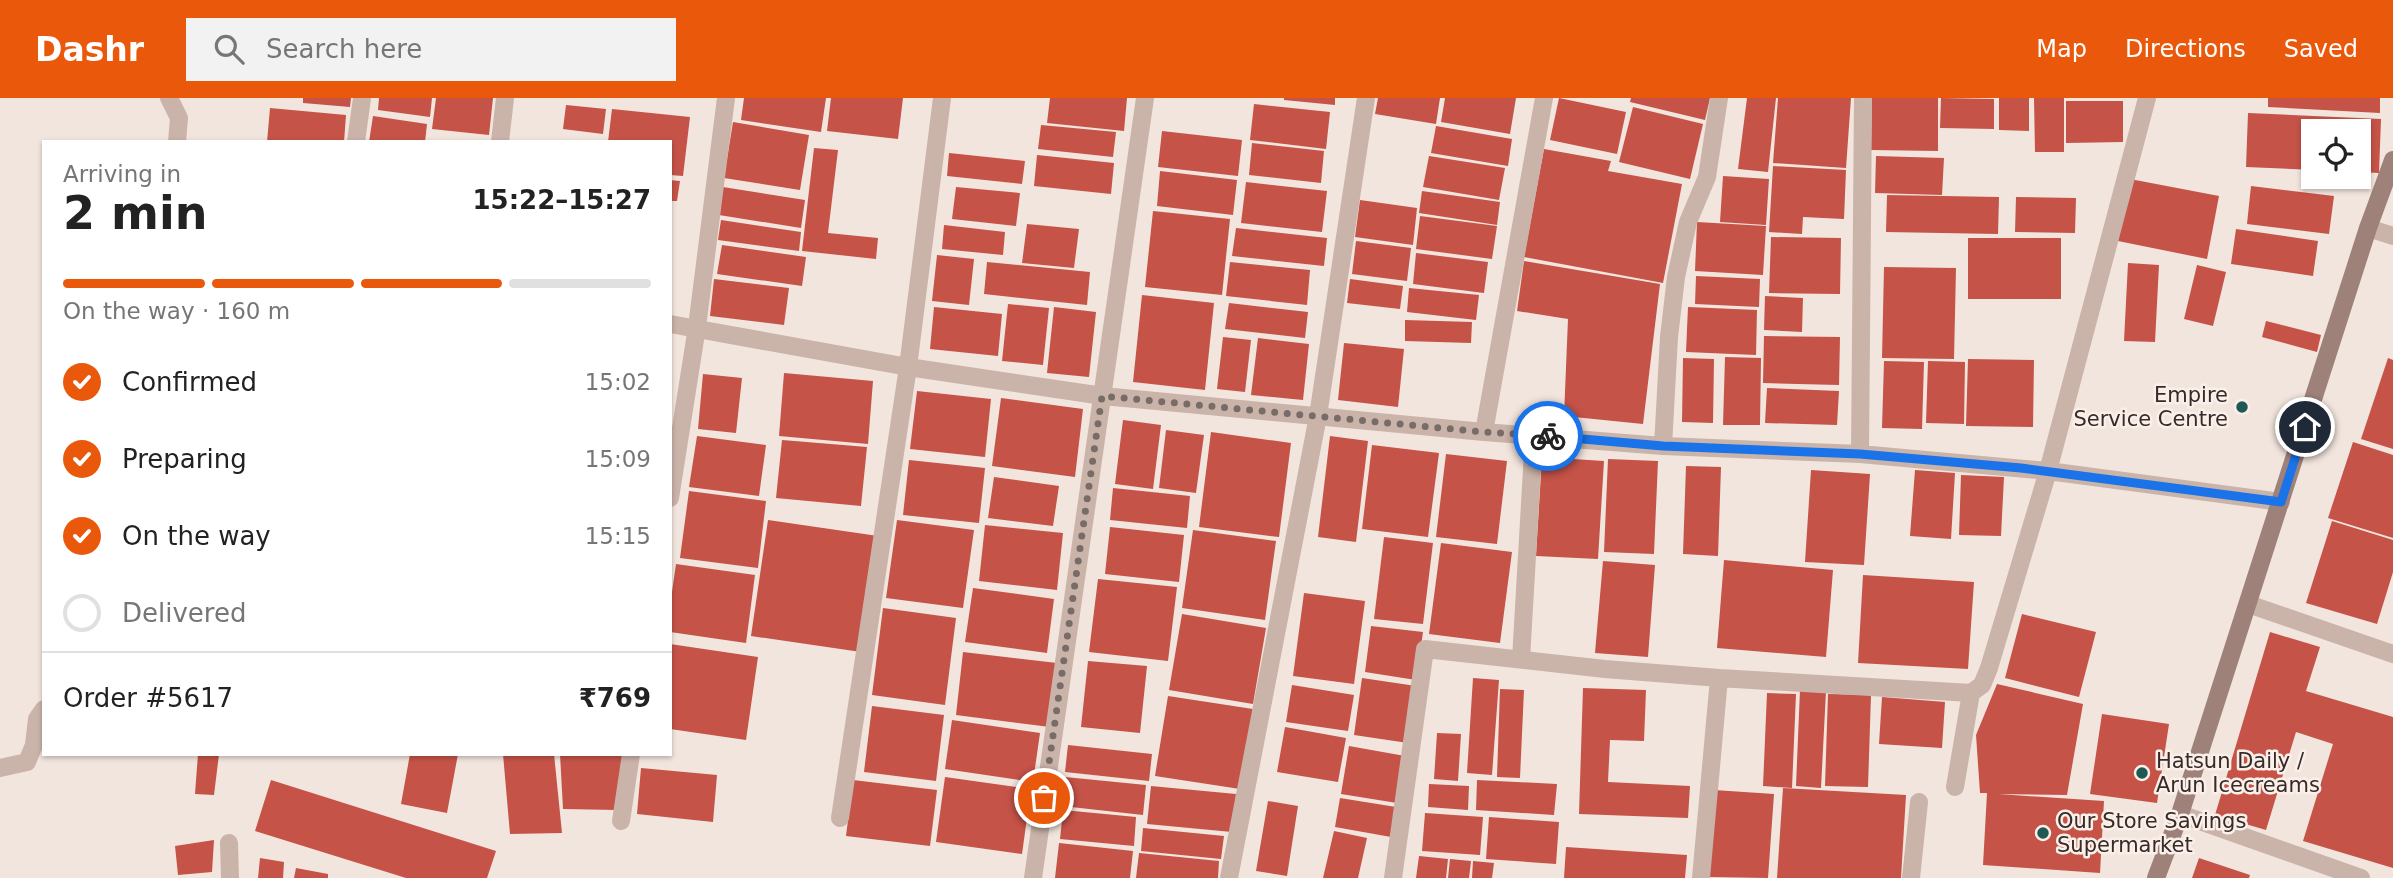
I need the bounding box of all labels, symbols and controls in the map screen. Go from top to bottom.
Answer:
search box [186,18,676,81]
text: Dashr [35,30,144,69]
icon: search [210,30,248,68]
text: Search here [266,34,422,64]
text: Map [2036,35,2087,63]
text: Directions [2125,35,2246,63]
text: Saved [2284,35,2358,63]
map controls [2301,119,2371,189]
button: locate [2301,119,2371,189]
text: Arriving in [63,161,181,187]
text: 15:22–15:27 [472,185,651,215]
text: 2 min [63,186,207,240]
text: On the way · 160 m [63,298,290,324]
icon: check [63,363,101,401]
text: Confirmed [122,367,257,397]
text: 15:02 [585,369,651,395]
place label: Empire Service Centre [2073,383,2228,431]
pin [2275,397,2335,457]
marker: Empire Service Centre [2234,399,2250,415]
courier [1513,401,1583,471]
icon: home [2286,408,2324,446]
icon: bike [1529,417,1567,455]
icon: check [63,440,101,478]
text: Preparing [122,444,247,474]
text: 15:09 [585,446,651,472]
icon: check [63,517,101,555]
text: On the way [122,521,271,551]
text: 15:15 [585,523,651,549]
text: Delivered [122,598,246,628]
text: Order #5617 [63,683,233,713]
text: ₹769 [579,683,651,713]
place label: Hatsun Daily / Arun Icecreams [2156,749,2320,797]
marker: Hatsun Daily / Arun Icecreams [2134,765,2150,781]
pin [1014,768,1074,828]
icon: bag [1025,779,1063,817]
place label: Our Store Savings Supermarket [2057,809,2246,857]
marker: Our Store Savings Supermarket [2035,825,2051,841]

